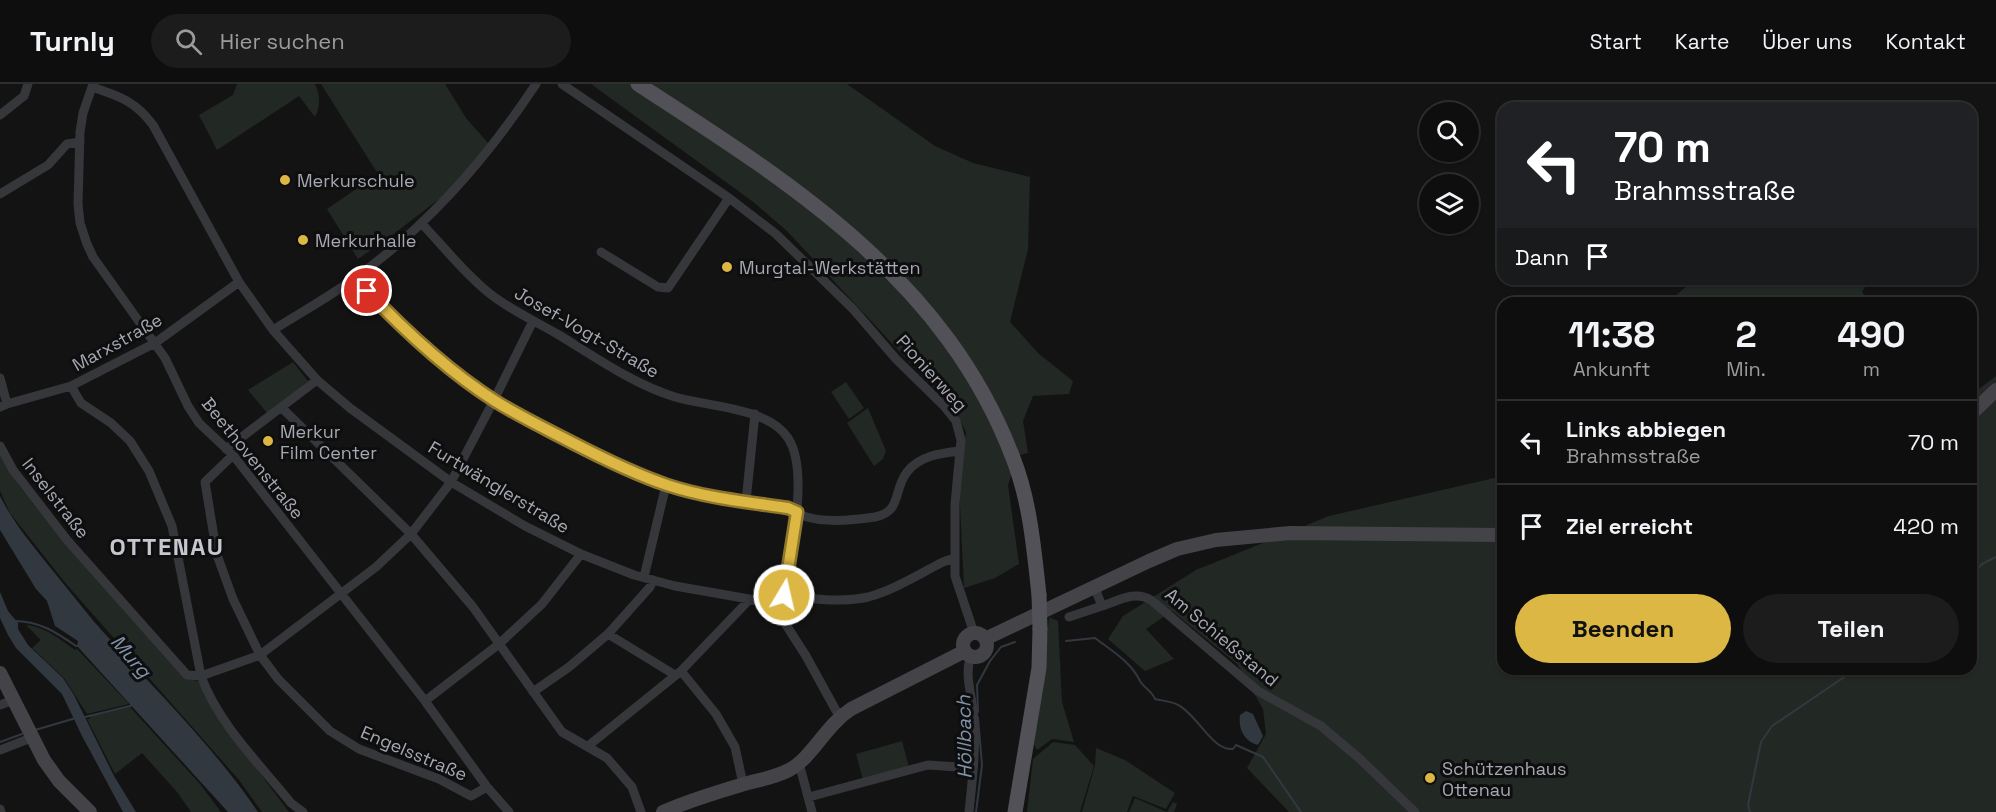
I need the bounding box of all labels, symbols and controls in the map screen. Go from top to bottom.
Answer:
search box [151,14,571,68]
text: Turnly [30,23,115,59]
icon: search [172,25,205,58]
text: Hier suchen [220,27,345,55]
text: Start [1590,28,1642,55]
text: Karte [1675,28,1729,55]
text: Über uns [1762,28,1852,55]
text: Kontakt [1885,28,1966,55]
map controls [1419,102,1479,234]
button: search [1419,102,1479,162]
text: 70 m [1614,121,1711,174]
icon: left [1515,126,1593,204]
place label: Merkurschule [297,169,415,192]
marker: Merkurschule [278,173,292,187]
text: Brahmsstraße [1614,173,1796,208]
button: layers [1419,174,1479,234]
place label: Merkurhalle [315,229,416,252]
marker: Merkurhalle [296,233,310,247]
icon: arrive [1581,240,1614,273]
text: Dann [1515,243,1569,271]
place label: Murgtal-Werkstätten [739,256,920,279]
marker: Murgtal-Werkstätten [720,260,734,274]
pin [341,265,392,316]
icon: arrive [350,274,383,307]
street label: Josef-Vogt-Straße [510,281,664,383]
street label: Marxstraße [68,308,166,376]
text: 11:38 [1568,312,1655,358]
text: 2 [1735,312,1757,358]
text: 490 [1837,312,1906,358]
street label: Pionierweg [891,330,973,416]
text: Ankunft [1573,356,1650,382]
text: Min. [1726,356,1766,382]
text: m [1863,356,1880,382]
street label: Beethovenstraße [197,392,309,524]
text: Links abbiegen [1566,415,1726,443]
place label: Merkur Film Center [280,420,377,464]
icon: left [1515,426,1548,459]
text: 70 m [1908,428,1959,456]
marker: Merkur Film Center [261,434,275,448]
street label: Furtwänglerstraße [424,436,574,538]
text: Brahmsstraße [1566,443,1701,469]
street label: Inselstraße [17,453,95,543]
icon: arrive [1515,510,1548,543]
text: Ziel erreicht [1566,512,1693,540]
text: 420 m [1893,512,1959,540]
district label: OTTENAU [110,531,224,562]
position arrow [752,563,816,627]
street label: Am Schießstand [1161,583,1283,691]
button: Beenden [1515,594,1731,663]
button: Teilen [1743,594,1959,663]
water label: Murg [105,629,158,684]
water label: Höllbach [950,694,978,779]
street label: Engelsstraße [357,720,471,786]
place label: Schützenhaus Ottenau [1442,757,1566,801]
marker: Schützenhaus Ottenau [1423,771,1437,785]

